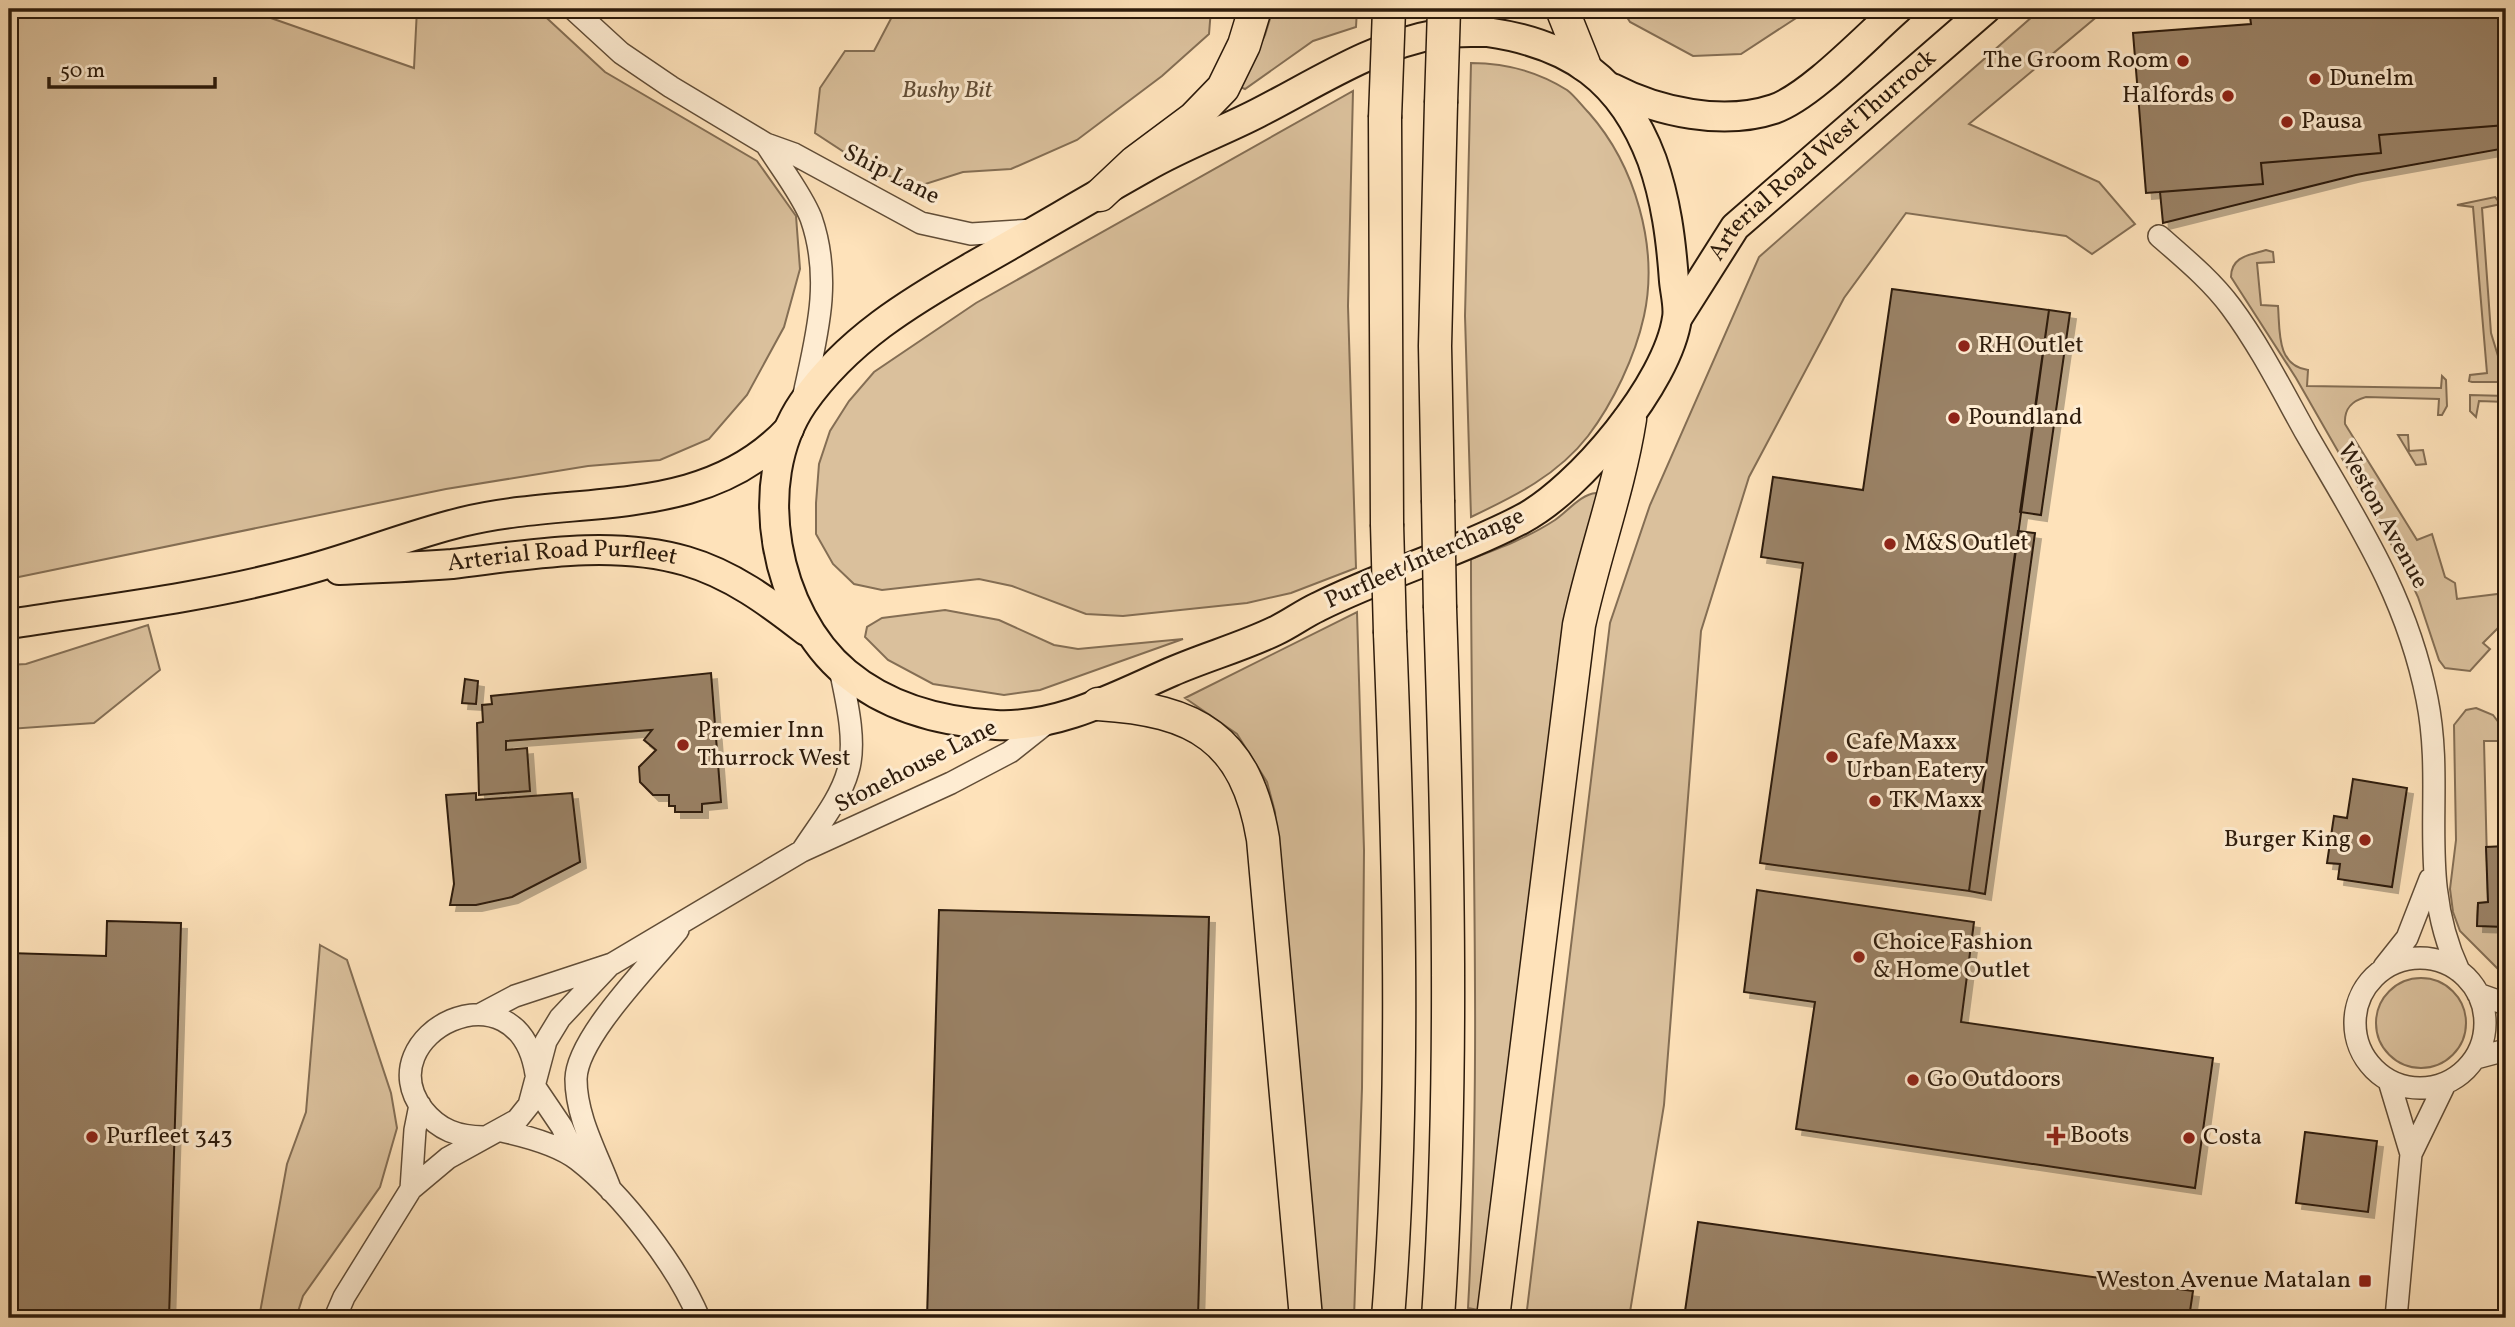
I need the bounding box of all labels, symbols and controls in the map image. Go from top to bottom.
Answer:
street label: Arterial Road West Thurrock [1701,42,1944,268]
place label: The Groom Room [1983,44,2169,78]
scale bar [49,46,215,90]
marker: The Groom Room [2175,53,2191,69]
text: 50 m [60,57,105,86]
place label: Dunelm [2329,62,2414,96]
marker: Dunelm [2307,71,2323,87]
park label: Bushy Bit [902,74,993,108]
place label: Halfords [2122,79,2214,113]
marker: Halfords [2220,88,2236,104]
place label: Pausa [2301,105,2363,139]
marker: Pausa [2279,114,2295,130]
street label: Ship Lane [837,136,945,214]
place label: RH Outlet [1978,329,2084,363]
marker: RH Outlet [1956,338,1972,354]
place label: Poundland [1968,401,2083,435]
marker: Poundland [1946,410,1962,426]
street label: Weston Avenue [2328,437,2436,595]
street label: Purfleet Interchange [1320,500,1530,618]
place label: M&S Outlet [1904,527,2029,561]
street label: Arterial Road Purfleet [445,533,681,581]
marker: M&S Outlet [1882,536,1898,552]
street label: Stonehouse Lane [829,711,1003,823]
place label: Premier Inn Thurrock West [697,714,851,776]
place label: Cafe Maxx Urban Eatery [1846,726,1985,788]
marker: Premier Inn Thurrock West [675,737,691,753]
marker: Cafe Maxx Urban Eatery [1824,749,1840,765]
place label: TK Maxx [1889,784,1983,818]
marker: TK Maxx [1867,793,1883,809]
place label: Burger King [2224,823,2351,857]
marker: Burger King [2357,832,2373,848]
place label: Choice Fashion & Home Outlet [1873,926,2033,988]
marker: Choice Fashion & Home Outlet [1851,949,1867,965]
place label: Go Outdoors [1927,1063,2061,1097]
marker: Go Outdoors [1905,1072,1921,1088]
place label: Boots [2070,1119,2129,1153]
place label: Purfleet 343 [106,1120,232,1154]
place label: Costa [2203,1121,2262,1155]
marker: Boots [2048,1128,2064,1144]
marker: Purfleet 343 [84,1129,100,1145]
marker: Costa [2181,1130,2197,1146]
place label: Weston Avenue Matalan [2096,1264,2351,1298]
marker: Weston Avenue Matalan [2357,1273,2373,1289]

